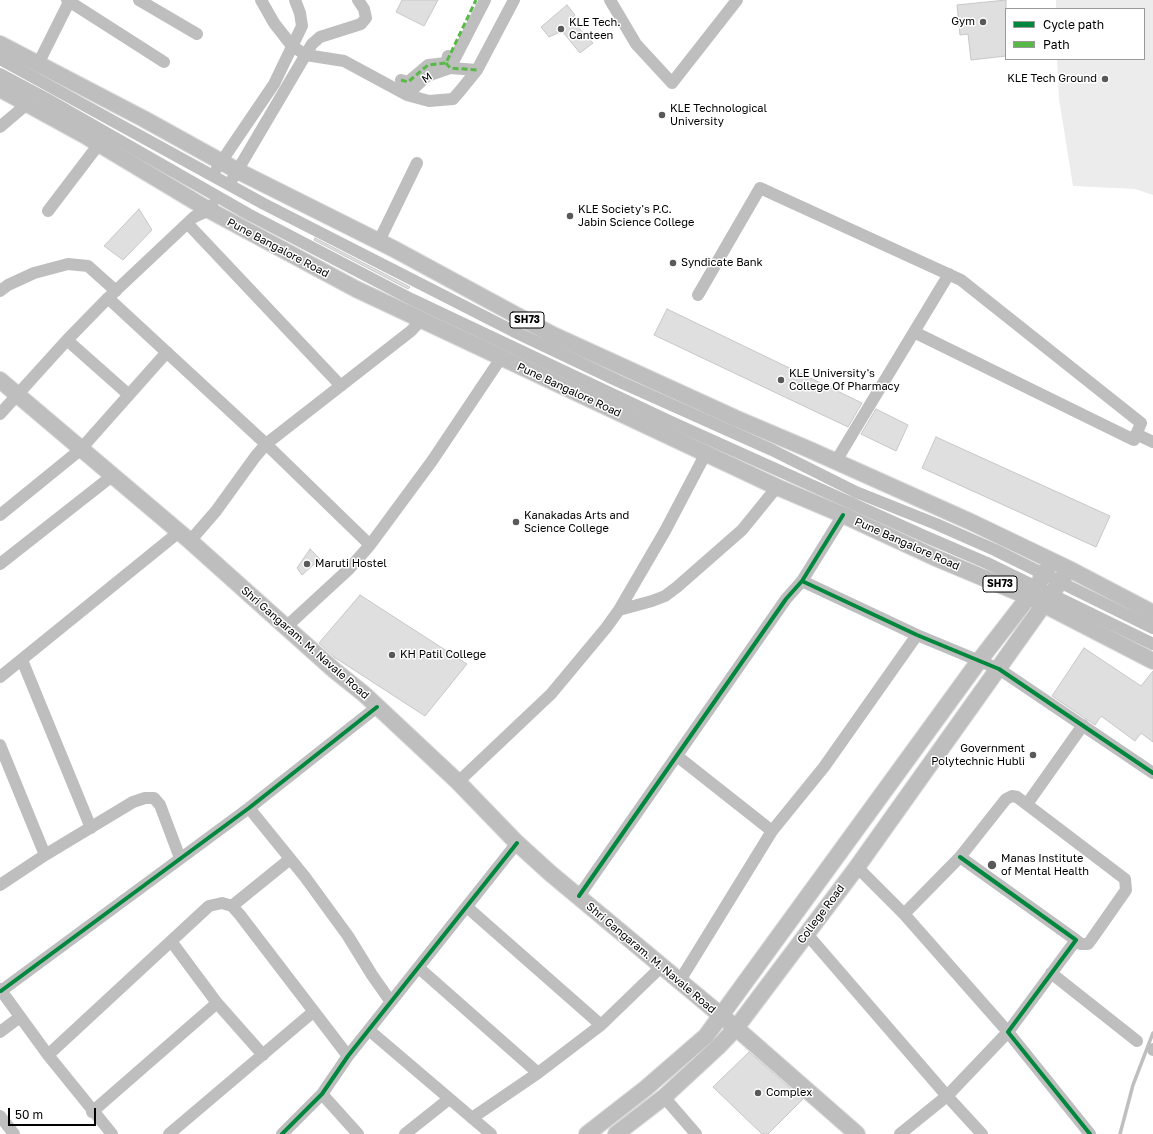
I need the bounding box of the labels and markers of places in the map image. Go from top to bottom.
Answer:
place label: Gym [951,15,975,29]
place label: KLE Tech. Canteen [569,16,621,42]
marker: Gym [978,17,988,27]
marker: KLE Tech. Canteen [556,24,566,34]
place label: KLE Tech Ground [1007,72,1097,86]
marker: KLE Tech Ground [1100,74,1110,84]
place label: KLE Technological University [670,102,767,128]
marker: KLE Technological University [657,110,667,120]
place label: KLE Society's P.C. Jabin Science College [578,203,694,229]
marker: KLE Society's P.C. Jabin Science College [565,211,575,221]
place label: Syndicate Bank [681,256,763,270]
marker: Syndicate Bank [668,258,678,268]
place label: KLE University's College Of Pharmacy [789,367,900,393]
marker: KLE University's College Of Pharmacy [776,375,786,385]
place label: Kanakadas Arts and Science College [524,509,629,535]
marker: Kanakadas Arts and Science College [511,517,521,527]
place label: Maruti Hostel [315,557,387,571]
marker: Maruti Hostel [302,559,312,569]
place label: KH Patil College [400,648,486,662]
marker: KH Patil College [387,650,397,660]
place label: Government Polytechnic Hubli [931,742,1025,768]
marker: Government Polytechnic Hubli [1028,750,1038,760]
place label: Manas Institute of Mental Health [1001,852,1089,878]
marker: Manas Institute of Mental Health [986,859,998,871]
place label: Complex [766,1086,812,1100]
marker: Complex [753,1088,763,1098]

